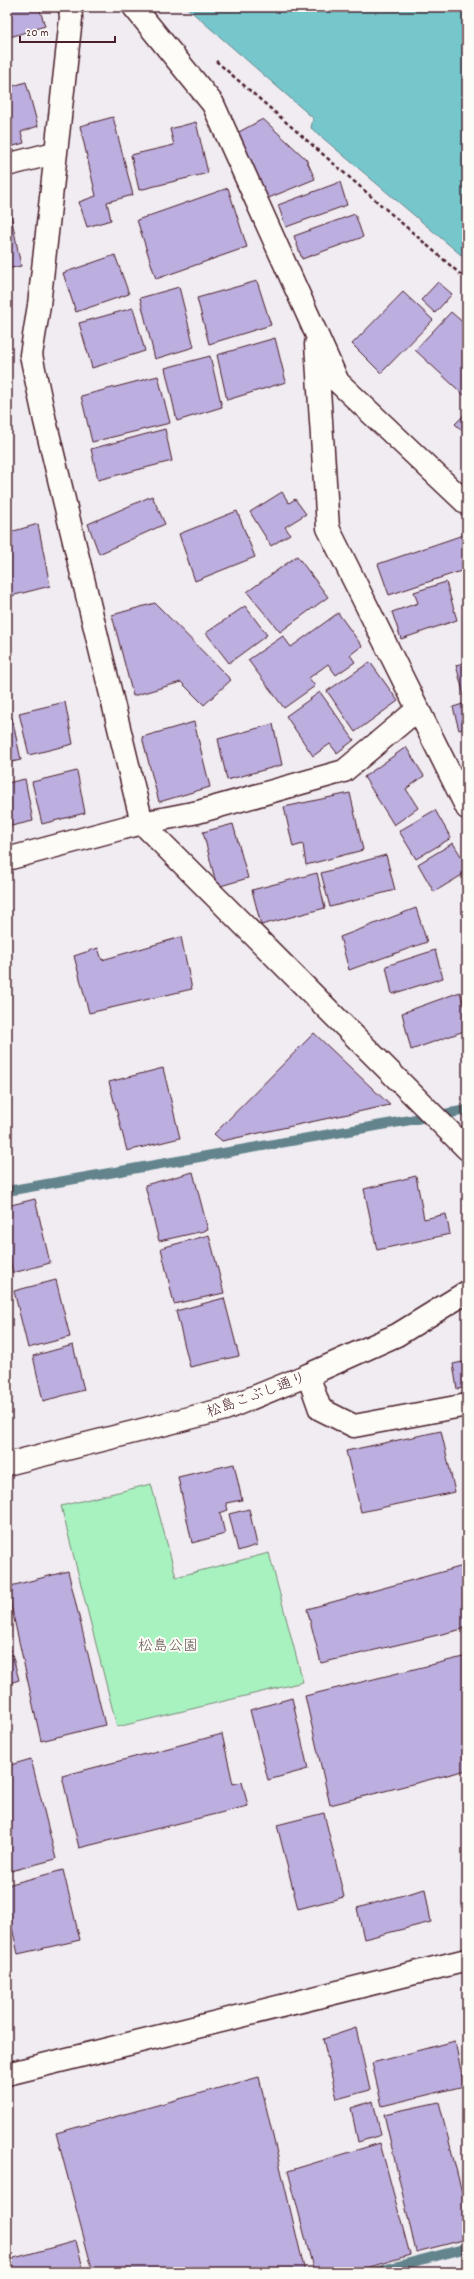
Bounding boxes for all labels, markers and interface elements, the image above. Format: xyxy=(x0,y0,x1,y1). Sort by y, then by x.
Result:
scale bar xyxy=(20,18,115,44)
text: 20 m xyxy=(26,25,49,42)
street label: 松島こぶし通り xyxy=(204,1368,310,1424)
park label: 松島公園 xyxy=(138,1636,198,1658)

